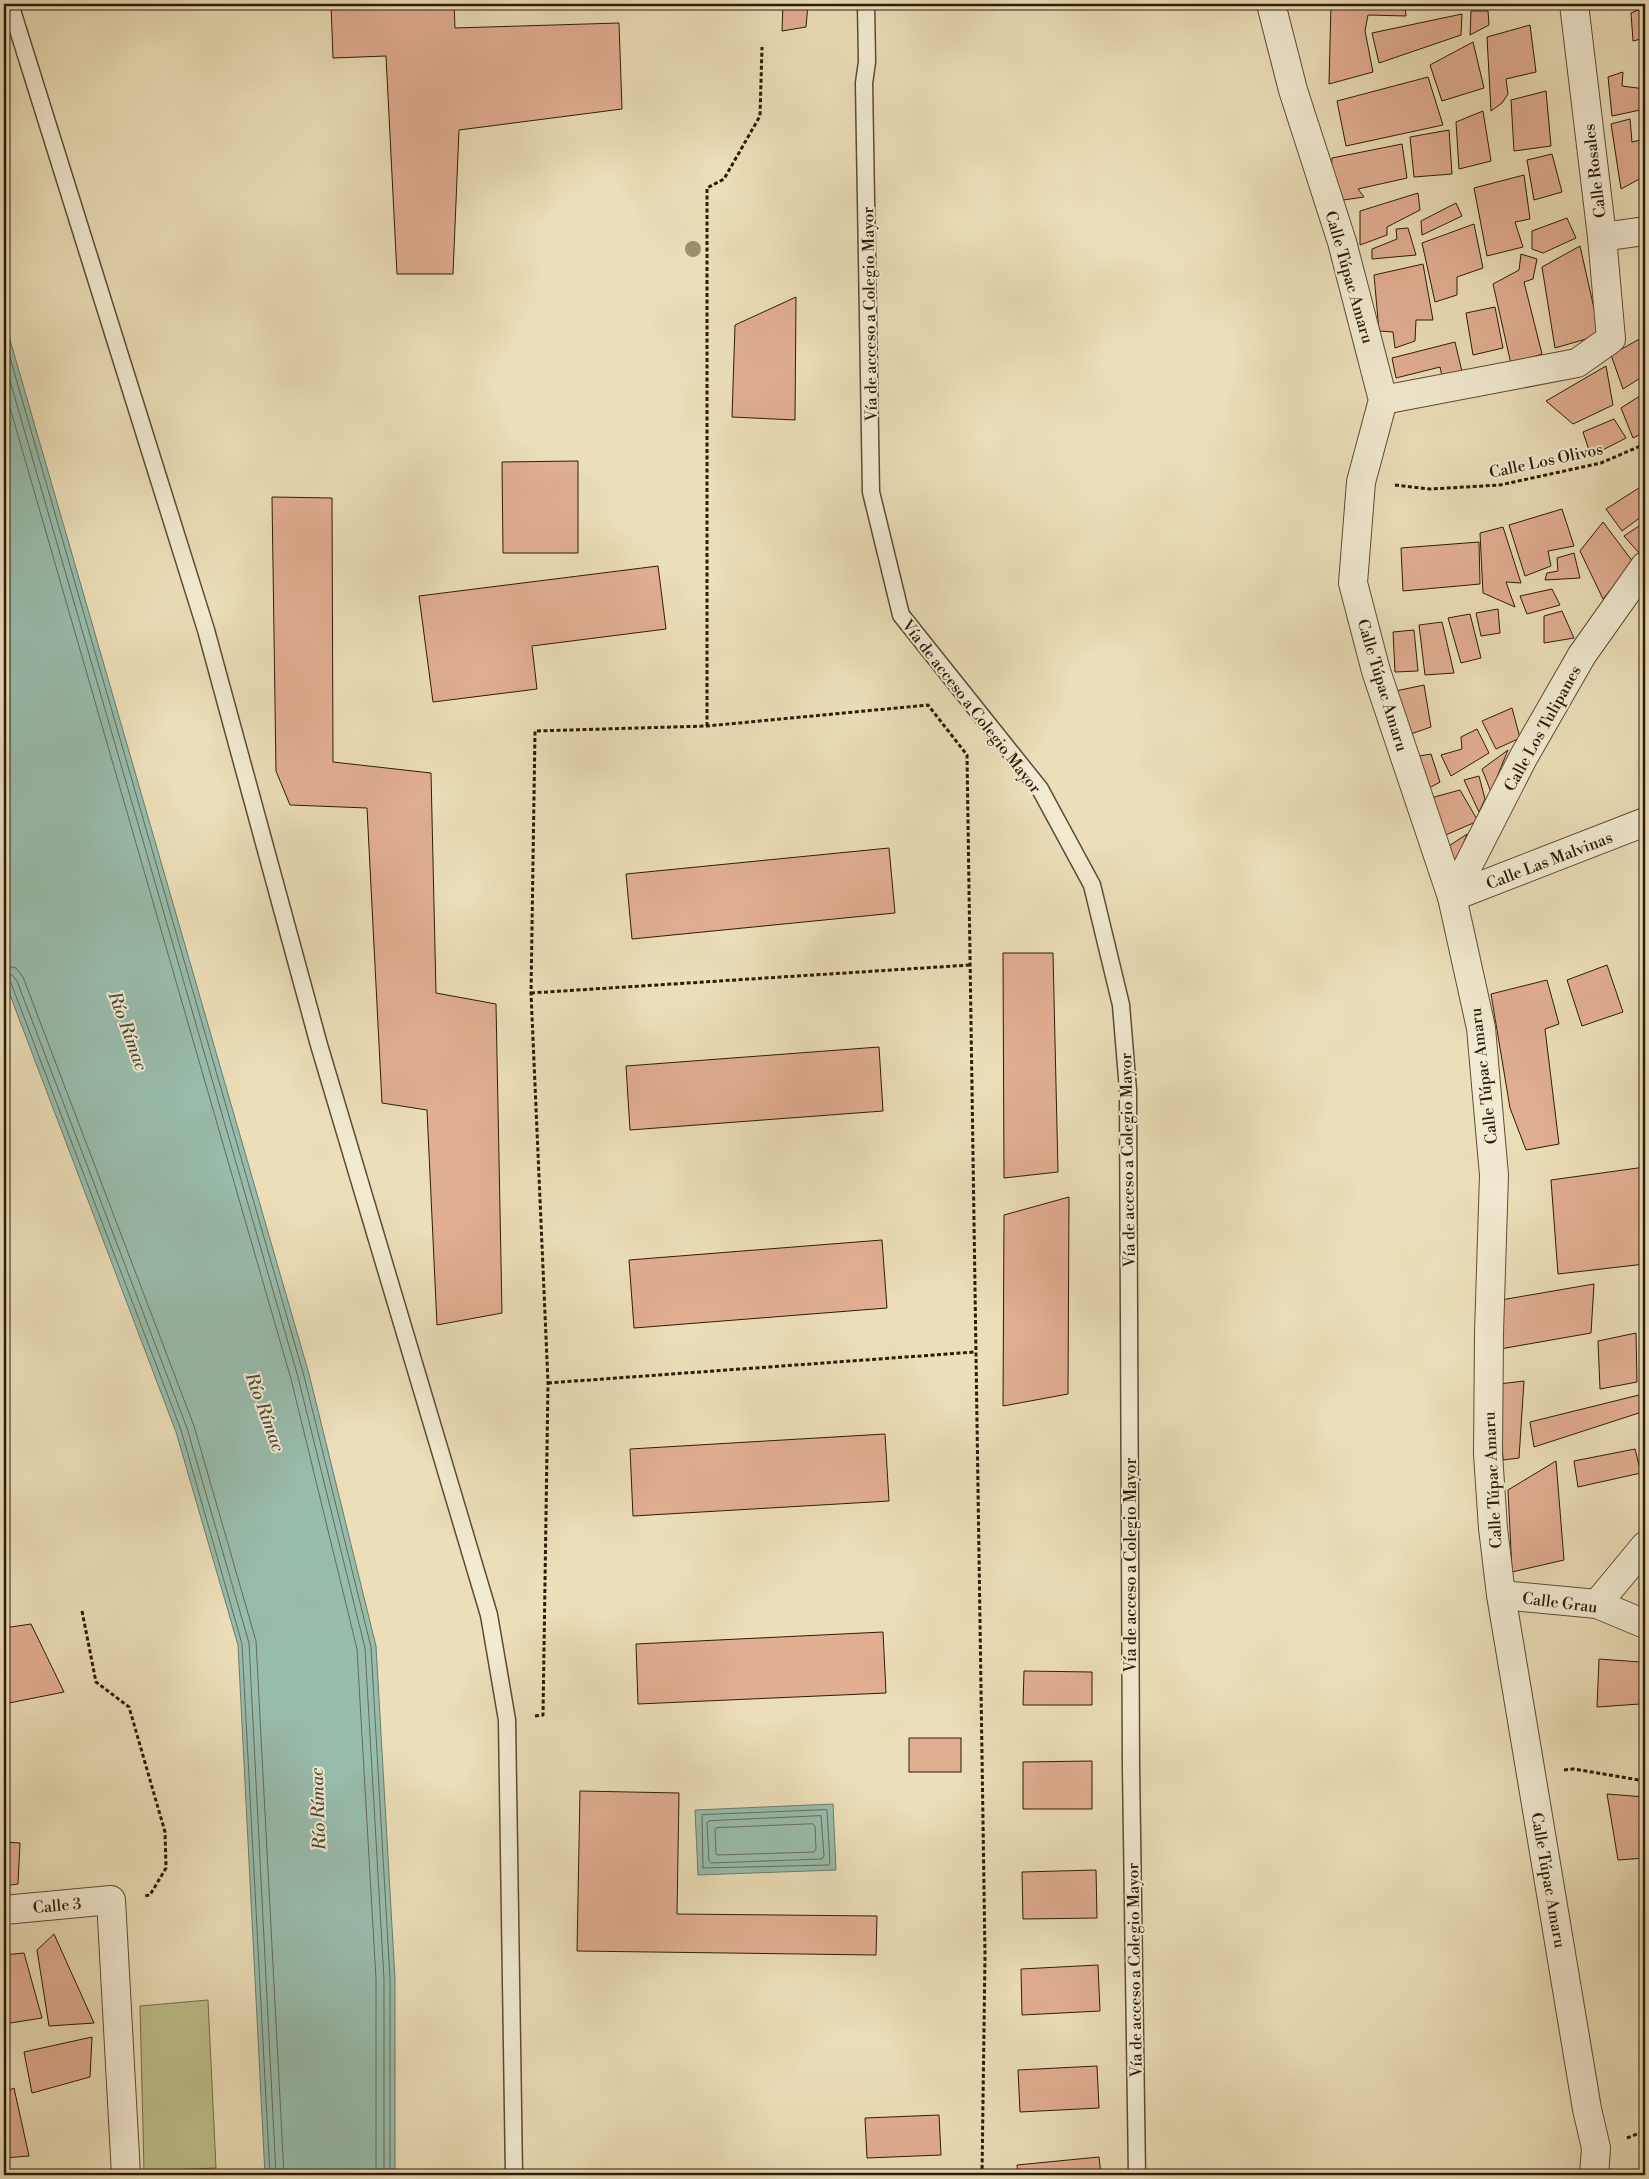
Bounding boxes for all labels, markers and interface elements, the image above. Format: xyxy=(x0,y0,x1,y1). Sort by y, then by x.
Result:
street label: Calle Rosales xyxy=(1579,123,1611,219)
street label: Vía de acceso a Colegio Mayor xyxy=(858,206,882,423)
street label: Calle Túpac Amaru xyxy=(1321,209,1378,346)
street label: Calle Los Olivos xyxy=(1487,439,1605,483)
street label: Vía de acceso a Colegio Mayor xyxy=(897,615,1045,797)
street label: Calle Túpac Amaru xyxy=(1352,617,1412,754)
street label: Calle Los Tulipanes xyxy=(1500,662,1586,795)
street label: Calle Las Malvinas xyxy=(1483,828,1615,894)
water label: Río Rímac xyxy=(102,987,153,1074)
street label: Calle Túpac Amaru xyxy=(1466,1007,1502,1145)
street label: Vía de acceso a Colegio Mayor xyxy=(1116,1052,1140,1269)
water label: Río Rímac xyxy=(239,1368,290,1455)
street label: Calle Túpac Amaru xyxy=(1479,1411,1507,1549)
street label: Vía de acceso a Colegio Mayor xyxy=(1121,1458,1141,1673)
street label: Calle Grau xyxy=(1521,1588,1599,1618)
water label: Río Rímac xyxy=(306,1767,331,1852)
street label: Calle Túpac Amaru xyxy=(1526,1811,1570,1950)
street label: Vía de acceso a Colegio Mayor xyxy=(1123,1862,1147,2079)
street label: Calle 3 xyxy=(32,1894,82,1918)

